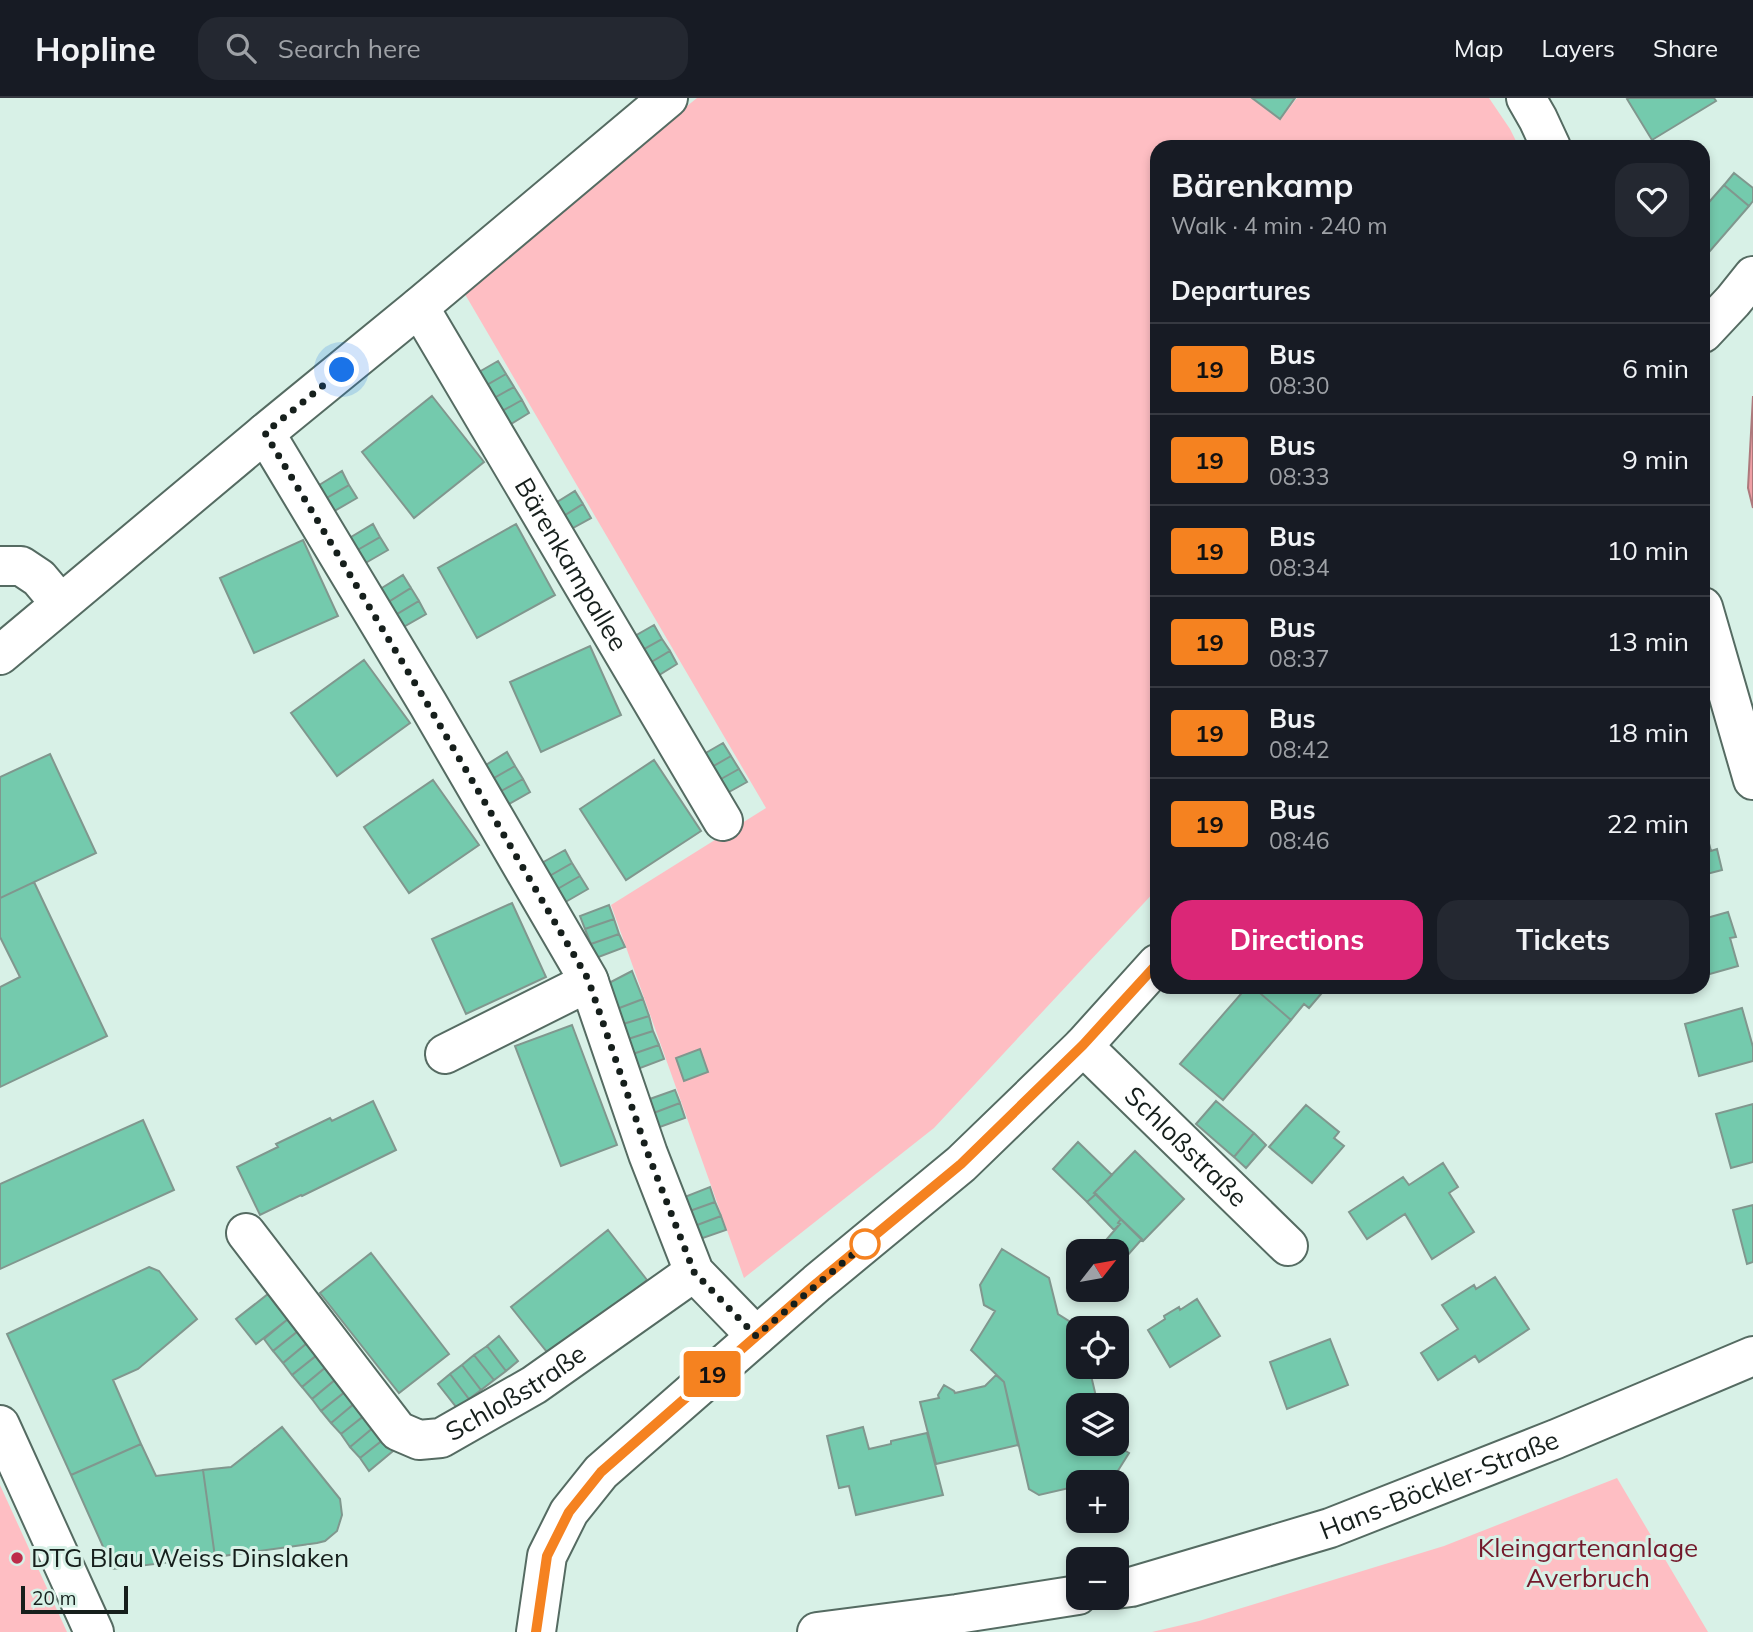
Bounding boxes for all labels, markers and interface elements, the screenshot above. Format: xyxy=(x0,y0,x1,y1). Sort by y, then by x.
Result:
search box xyxy=(198,17,688,80)
text: Hopline xyxy=(35,28,156,69)
icon: search xyxy=(222,29,260,67)
text: Search here xyxy=(278,32,421,65)
text: Map xyxy=(1454,33,1503,63)
text: Layers xyxy=(1541,33,1615,63)
text: Share xyxy=(1653,33,1718,63)
button: heart xyxy=(1615,163,1689,237)
text: Bärenkamp xyxy=(1171,164,1354,205)
text: Walk · 4 min · 240 m xyxy=(1171,211,1388,240)
text: Departures xyxy=(1171,274,1311,307)
text: Bus xyxy=(1269,338,1315,371)
your location xyxy=(324,352,359,387)
text: 6 min xyxy=(1622,352,1689,385)
text: 19 xyxy=(1195,354,1224,384)
text: 08:30 xyxy=(1269,371,1329,400)
text: Bus xyxy=(1269,429,1315,462)
text: 9 min xyxy=(1622,443,1689,476)
text: 19 xyxy=(1195,445,1224,475)
text: 08:33 xyxy=(1269,462,1329,491)
street label: Bärenkampallee xyxy=(508,472,636,657)
text: Bus xyxy=(1269,520,1315,553)
text: 10 min xyxy=(1607,534,1689,567)
text: 19 xyxy=(1195,536,1224,566)
text: 08:34 xyxy=(1269,553,1329,582)
text: Bus xyxy=(1269,611,1315,644)
text: 13 min xyxy=(1607,625,1689,658)
text: 19 xyxy=(1195,627,1224,657)
text: 08:37 xyxy=(1269,644,1329,673)
text: Bus xyxy=(1269,702,1315,735)
text: 18 min xyxy=(1607,716,1689,749)
text: 19 xyxy=(1195,718,1224,748)
text: 08:42 xyxy=(1269,735,1329,764)
text: Bus xyxy=(1269,793,1315,826)
text: 22 min xyxy=(1607,807,1689,840)
text: 19 xyxy=(1195,809,1224,839)
text: 08:46 xyxy=(1269,826,1329,855)
button: Directions xyxy=(1171,900,1423,980)
button: Tickets xyxy=(1437,900,1689,980)
street label: Schloßstraße xyxy=(1118,1079,1255,1214)
unlabelled marker xyxy=(850,1229,880,1259)
north arrow xyxy=(1066,1239,1129,1302)
map controls xyxy=(1066,1239,1129,1610)
button: locate xyxy=(1066,1316,1129,1379)
street label: Schloßstraße xyxy=(439,1337,592,1448)
line badge: 19 xyxy=(680,1351,744,1397)
text: 19 xyxy=(698,1359,726,1389)
button: layers xyxy=(1066,1393,1129,1456)
street label: Hans-Böckler-Straße xyxy=(1315,1423,1563,1546)
button: + xyxy=(1066,1470,1129,1533)
park label: Kleingartenanlage Averbruch xyxy=(1478,1531,1698,1594)
place label: DTG Blau Weiss Dinslaken xyxy=(31,1541,349,1574)
button: − xyxy=(1066,1547,1129,1610)
marker: DTG Blau Weiss Dinslaken xyxy=(9,1550,25,1566)
scale bar xyxy=(21,1583,128,1615)
text: 20 m xyxy=(32,1586,76,1610)

